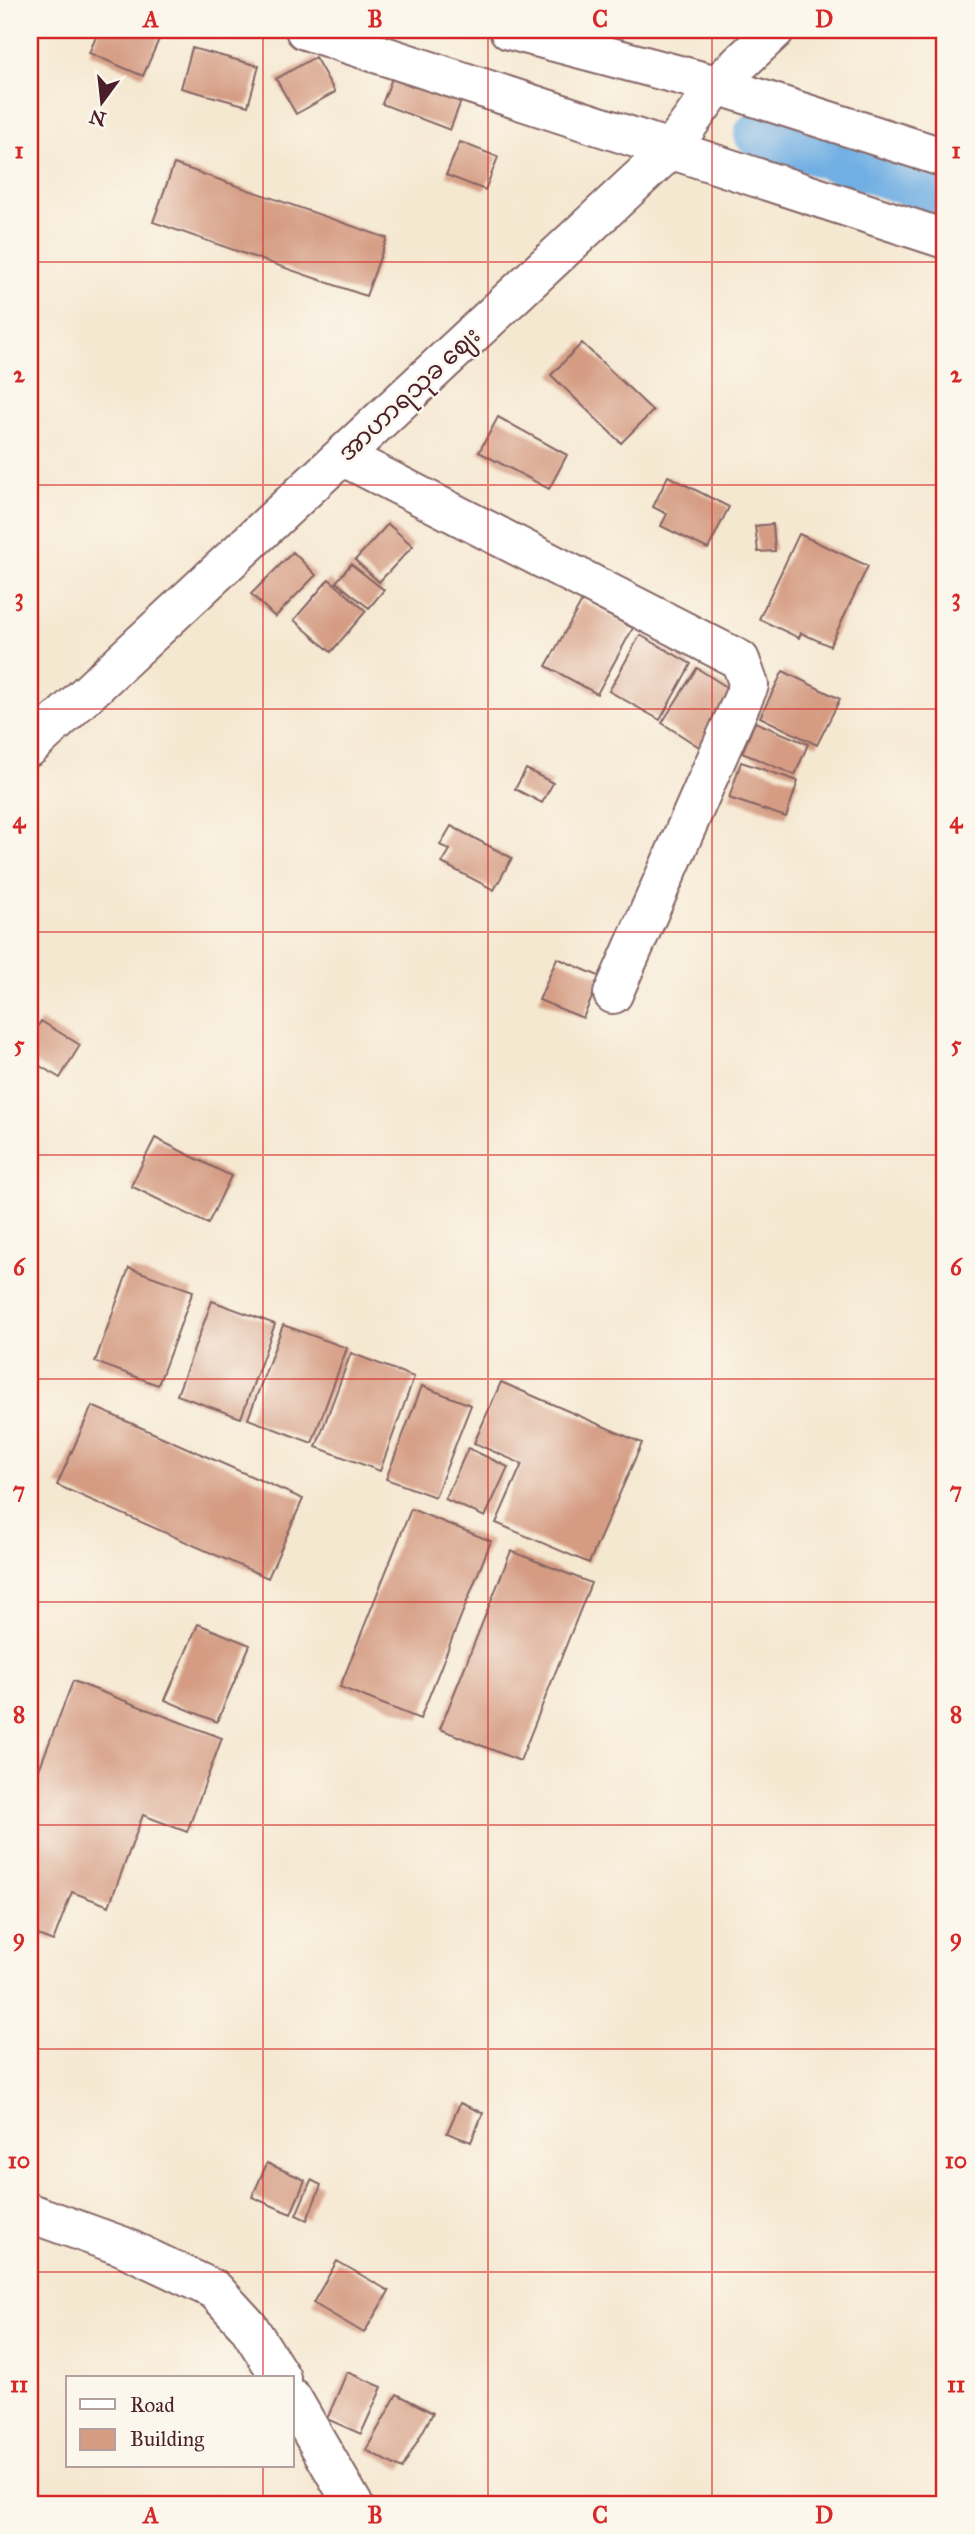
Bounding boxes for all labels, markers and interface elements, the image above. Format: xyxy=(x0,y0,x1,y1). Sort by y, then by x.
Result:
text: A xyxy=(141,5,159,33)
text: B xyxy=(367,5,383,33)
text: C xyxy=(592,5,608,33)
text: D xyxy=(815,5,833,33)
north arrow xyxy=(66,66,136,136)
text: N xyxy=(87,105,108,131)
text: 1 xyxy=(14,136,24,164)
text: 1 xyxy=(951,136,961,164)
street label: အာဟာရသုခ ဈေး xyxy=(332,320,489,470)
text: 2 xyxy=(13,360,25,388)
text: 2 xyxy=(950,360,962,388)
text: 3 xyxy=(14,583,24,612)
text: 3 xyxy=(951,583,961,612)
text: 4 xyxy=(13,806,27,834)
text: 4 xyxy=(950,806,964,834)
text: 5 xyxy=(14,1030,25,1058)
text: 5 xyxy=(951,1030,962,1058)
text: 6 xyxy=(13,1253,26,1281)
text: 6 xyxy=(950,1253,963,1281)
text: 7 xyxy=(13,1476,25,1504)
text: 7 xyxy=(950,1476,962,1504)
text: 8 xyxy=(13,1700,25,1728)
text: 8 xyxy=(950,1700,962,1728)
text: 9 xyxy=(13,1923,25,1952)
text: 9 xyxy=(950,1923,962,1952)
text: 10 xyxy=(8,2146,30,2174)
text: 10 xyxy=(945,2146,967,2174)
text: 11 xyxy=(10,2370,28,2398)
text: 11 xyxy=(947,2370,965,2398)
legend xyxy=(66,2376,294,2468)
text: Road xyxy=(130,2392,175,2418)
text: Building xyxy=(130,2426,204,2452)
text: A xyxy=(141,2501,159,2529)
text: B xyxy=(367,2501,383,2529)
text: C xyxy=(592,2501,608,2529)
text: D xyxy=(815,2501,833,2529)

